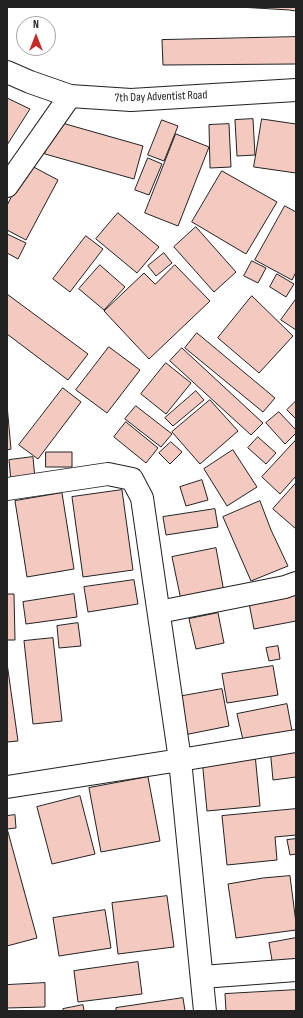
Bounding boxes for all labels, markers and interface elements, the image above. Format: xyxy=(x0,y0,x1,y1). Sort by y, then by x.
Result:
north arrow xyxy=(16,16,56,56)
text: N xyxy=(33,18,39,31)
street label: 7th Day Adventist Road xyxy=(114,88,208,106)

